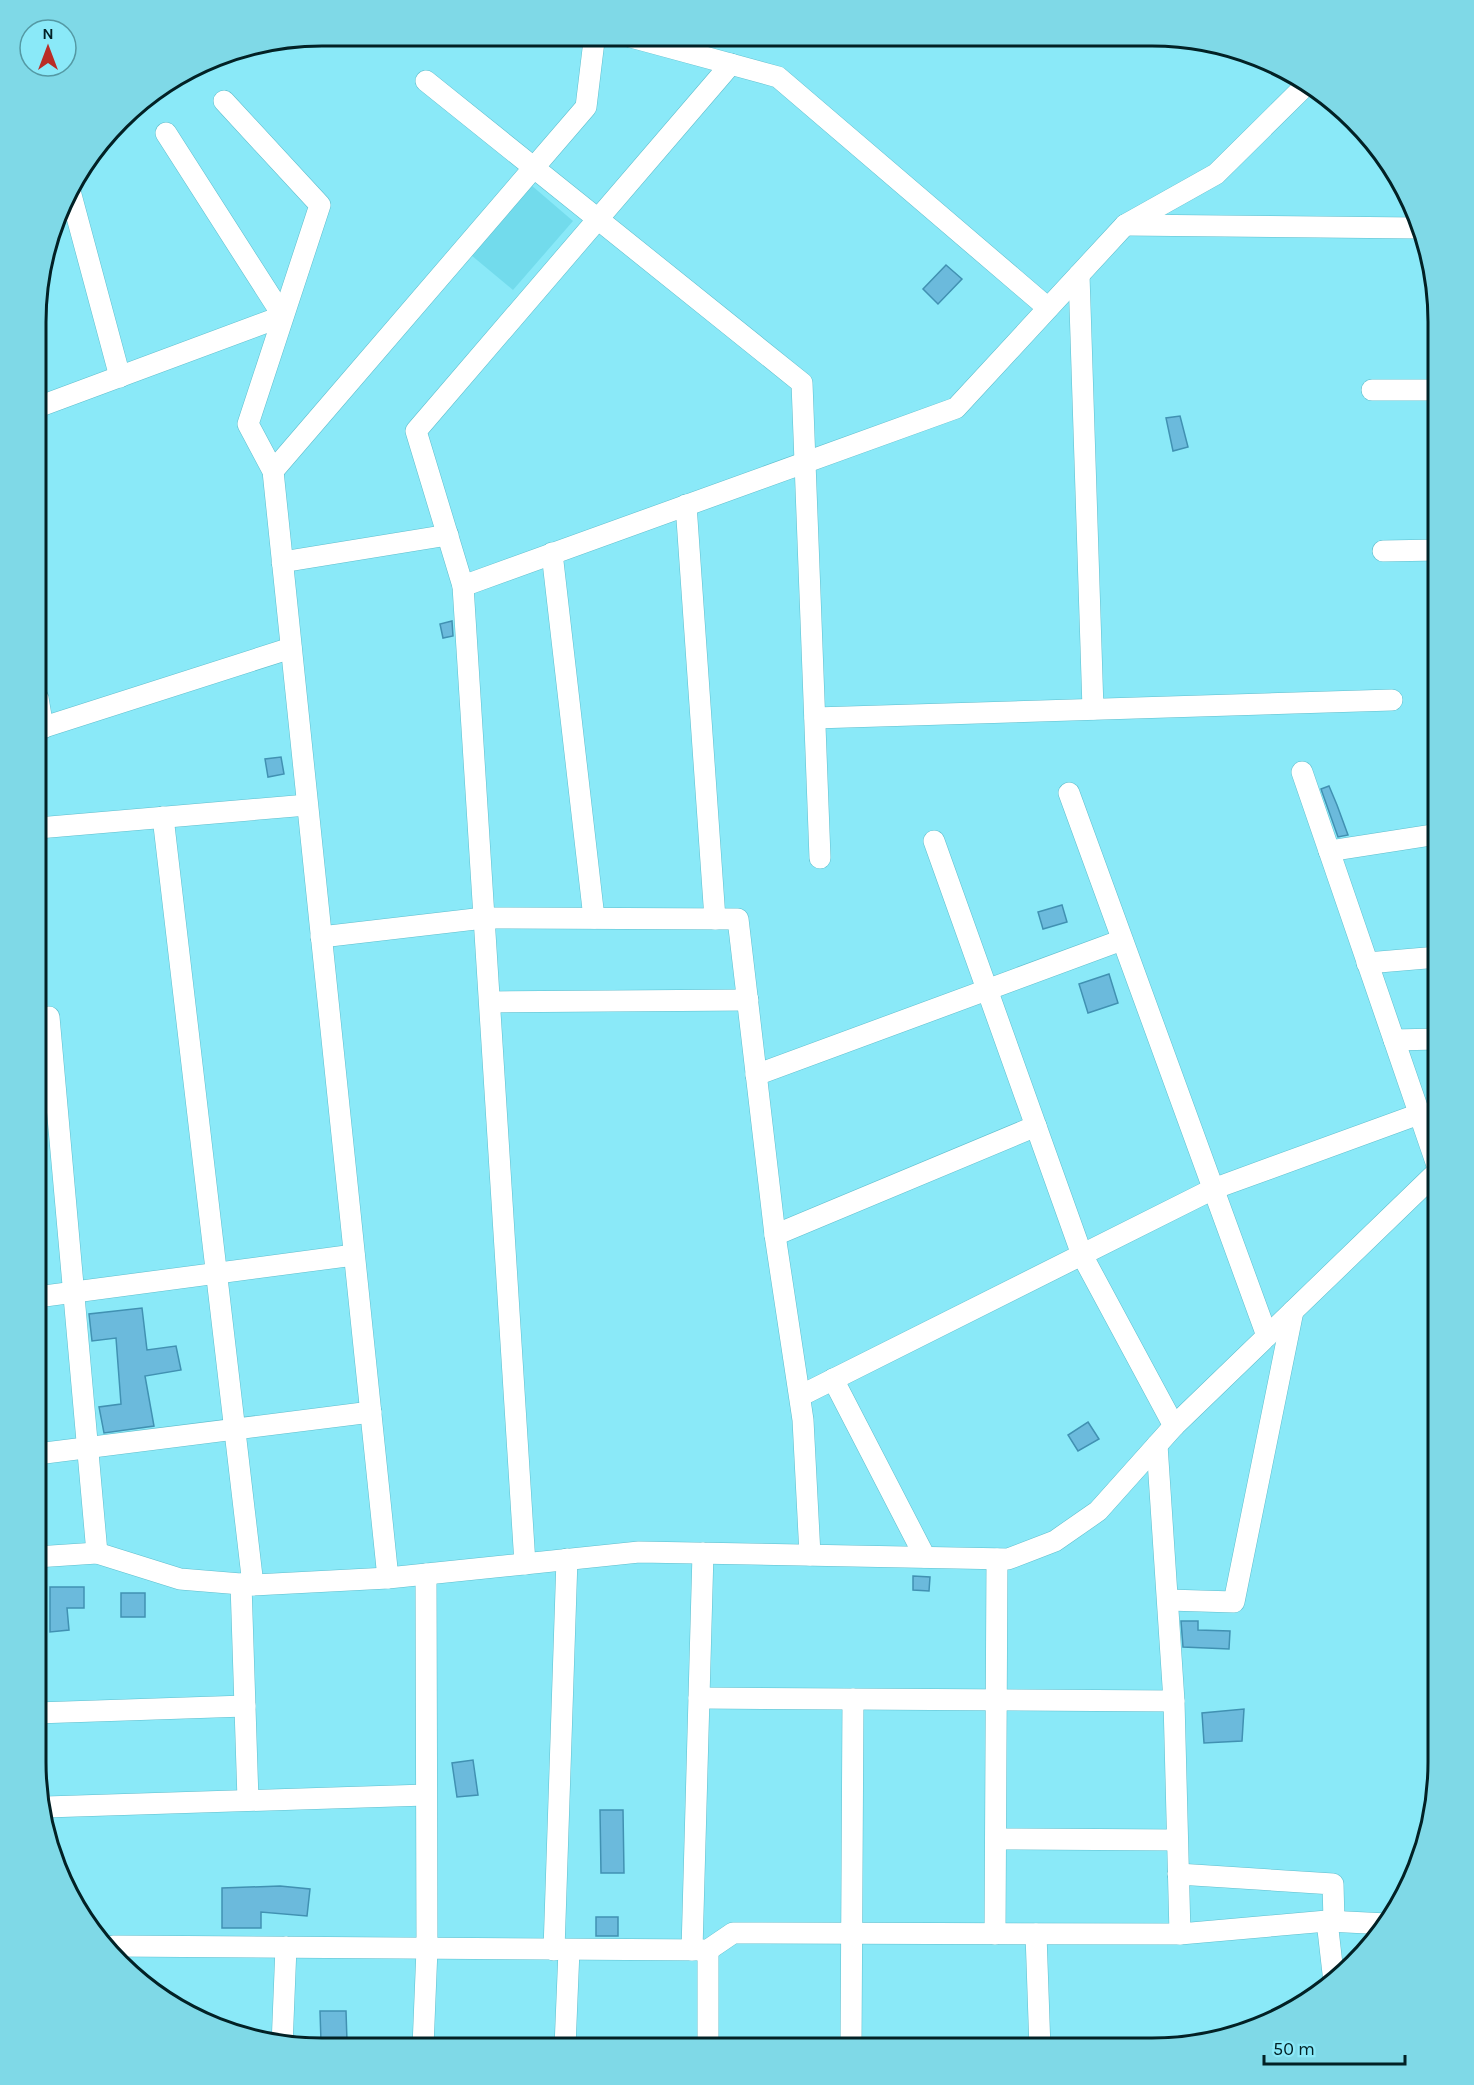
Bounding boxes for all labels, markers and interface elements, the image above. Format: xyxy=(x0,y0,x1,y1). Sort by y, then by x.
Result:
north arrow xyxy=(18,18,78,78)
text: N xyxy=(42,24,54,43)
scale bar xyxy=(1264,2028,1405,2066)
text: 50 m xyxy=(1273,2038,1315,2060)

